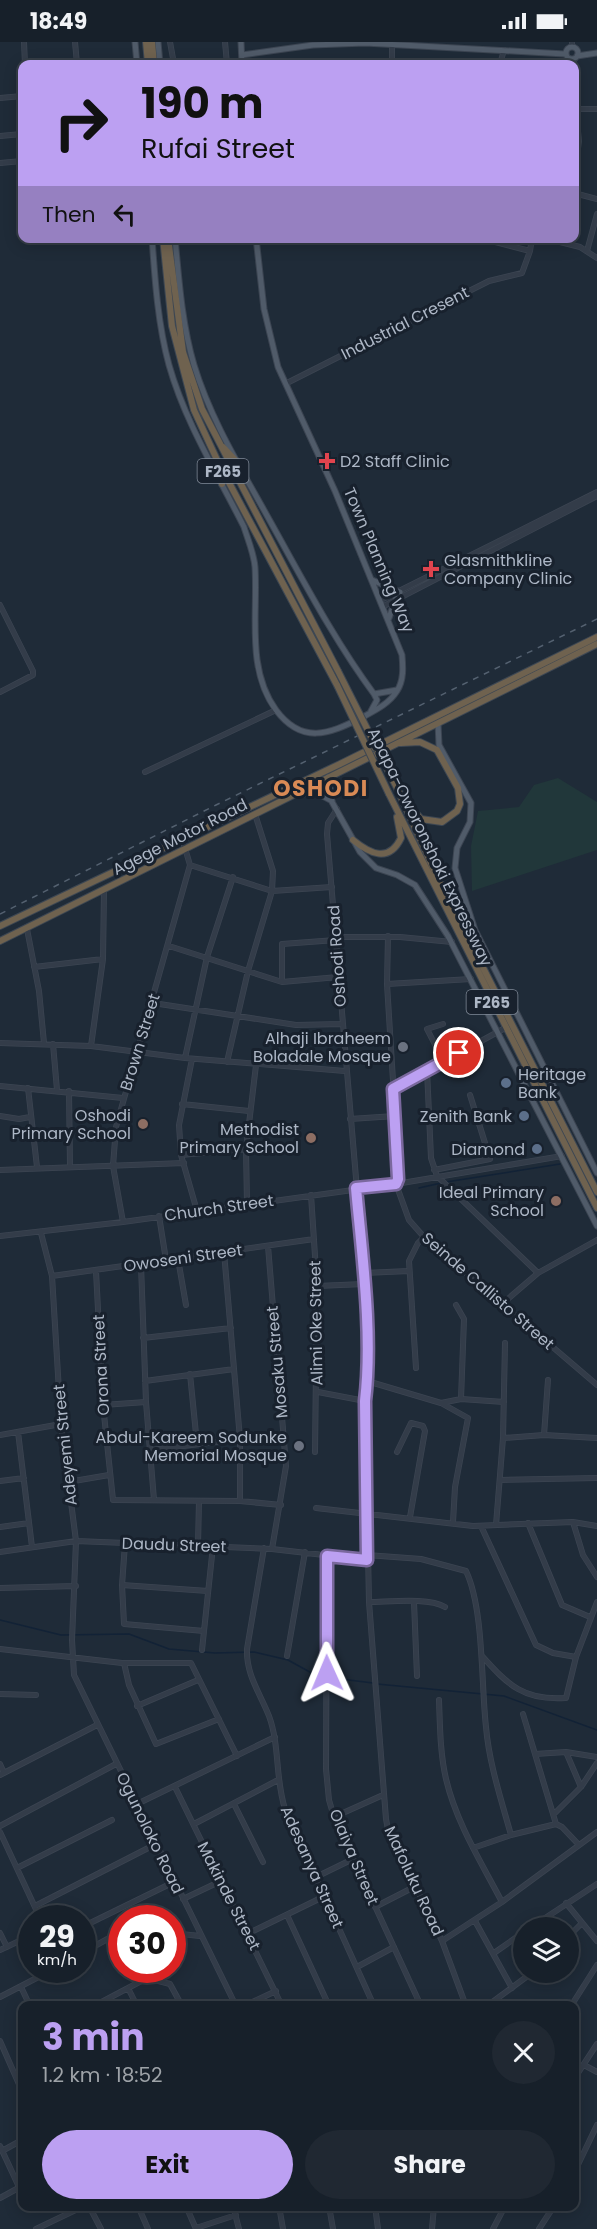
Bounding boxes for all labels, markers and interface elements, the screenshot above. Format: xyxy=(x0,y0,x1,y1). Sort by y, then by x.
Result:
text: 18:49 xyxy=(30,6,87,37)
text: 190 m xyxy=(141,74,263,133)
icon: right xyxy=(42,84,120,162)
text: Rufai Street xyxy=(141,130,295,167)
icon: left xyxy=(108,198,141,231)
text: Then xyxy=(42,199,96,230)
street label: Industrial Cresent xyxy=(337,281,473,365)
place label: D2 Staff Clinic xyxy=(340,450,450,473)
marker: D2 Staff Clinic xyxy=(318,452,336,470)
road number: F265 xyxy=(198,459,248,483)
street label: Town Planning Way xyxy=(338,484,420,636)
place label: Glasmithkline Company Clinic xyxy=(444,549,573,590)
marker: Glasmithkline Company Clinic xyxy=(422,560,440,578)
street label: Apapa-Oworonshoki Expressway xyxy=(362,724,498,970)
district label: OSHODI xyxy=(273,773,369,804)
street label: Agege Motor Road xyxy=(109,793,251,881)
street label: Oshodi Road xyxy=(322,904,352,1008)
street label: Brown Street xyxy=(114,990,166,1093)
road number: F265 xyxy=(466,990,518,1014)
place label: Alhaji Ibraheem Boladale Mosque xyxy=(253,1027,391,1068)
pin xyxy=(433,1027,484,1078)
icon: arrive xyxy=(442,1036,475,1069)
marker: Alhaji Ibraheem Boladale Mosque xyxy=(396,1040,410,1054)
place label: Heritage Bank xyxy=(518,1063,586,1104)
marker: Heritage Bank xyxy=(499,1076,513,1090)
place label: Oshodi Primary School xyxy=(12,1104,131,1145)
place label: Zenith Bank xyxy=(420,1105,513,1128)
marker: Zenith Bank xyxy=(517,1109,531,1123)
marker: Oshodi Primary School xyxy=(136,1117,150,1131)
place label: Methodist Primary School xyxy=(180,1118,299,1159)
marker: Methodist Primary School xyxy=(304,1131,318,1145)
place label: Diamond xyxy=(451,1138,525,1161)
marker: Diamond xyxy=(530,1142,544,1156)
place label: Ideal Primary School xyxy=(439,1181,544,1222)
street label: Church Street xyxy=(163,1189,275,1227)
marker: Ideal Primary School xyxy=(549,1194,563,1208)
street label: Seinde Callisto Street xyxy=(417,1227,559,1355)
street label: Owoseni Street xyxy=(122,1238,244,1278)
street label: Alimi Oke Street xyxy=(303,1260,329,1386)
street label: Mosaku Street xyxy=(261,1305,293,1419)
street label: Orona Street xyxy=(87,1314,115,1416)
street label: Adeyemi Street xyxy=(47,1383,83,1507)
place label: Abdul-Kareem Sodunke Memorial Mosque xyxy=(96,1426,287,1467)
marker: Abdul-Kareem Sodunke Memorial Mosque xyxy=(292,1439,306,1453)
street label: Daudu Street xyxy=(121,1532,227,1558)
position arrow xyxy=(295,1641,359,1705)
street label: Ogunoloko Road xyxy=(111,1768,189,1898)
street label: Adesanya Street xyxy=(275,1802,349,1932)
street label: Olaiya Street xyxy=(323,1805,385,1909)
street label: Mafoluku Road xyxy=(379,1822,449,1940)
street label: Makinde Street xyxy=(192,1838,266,1954)
speed limit sign: 30 xyxy=(108,1905,186,1983)
text: 29 xyxy=(39,1915,75,1958)
map controls xyxy=(513,1917,579,1983)
button: layers xyxy=(513,1917,579,1983)
text: km/h xyxy=(37,1949,77,1970)
text: 3 min xyxy=(42,2012,144,2063)
button: close xyxy=(492,2021,555,2084)
text: 1.2 km · 18:52 xyxy=(42,2061,163,2089)
button: Exit xyxy=(42,2130,293,2199)
button: Share xyxy=(305,2130,555,2199)

